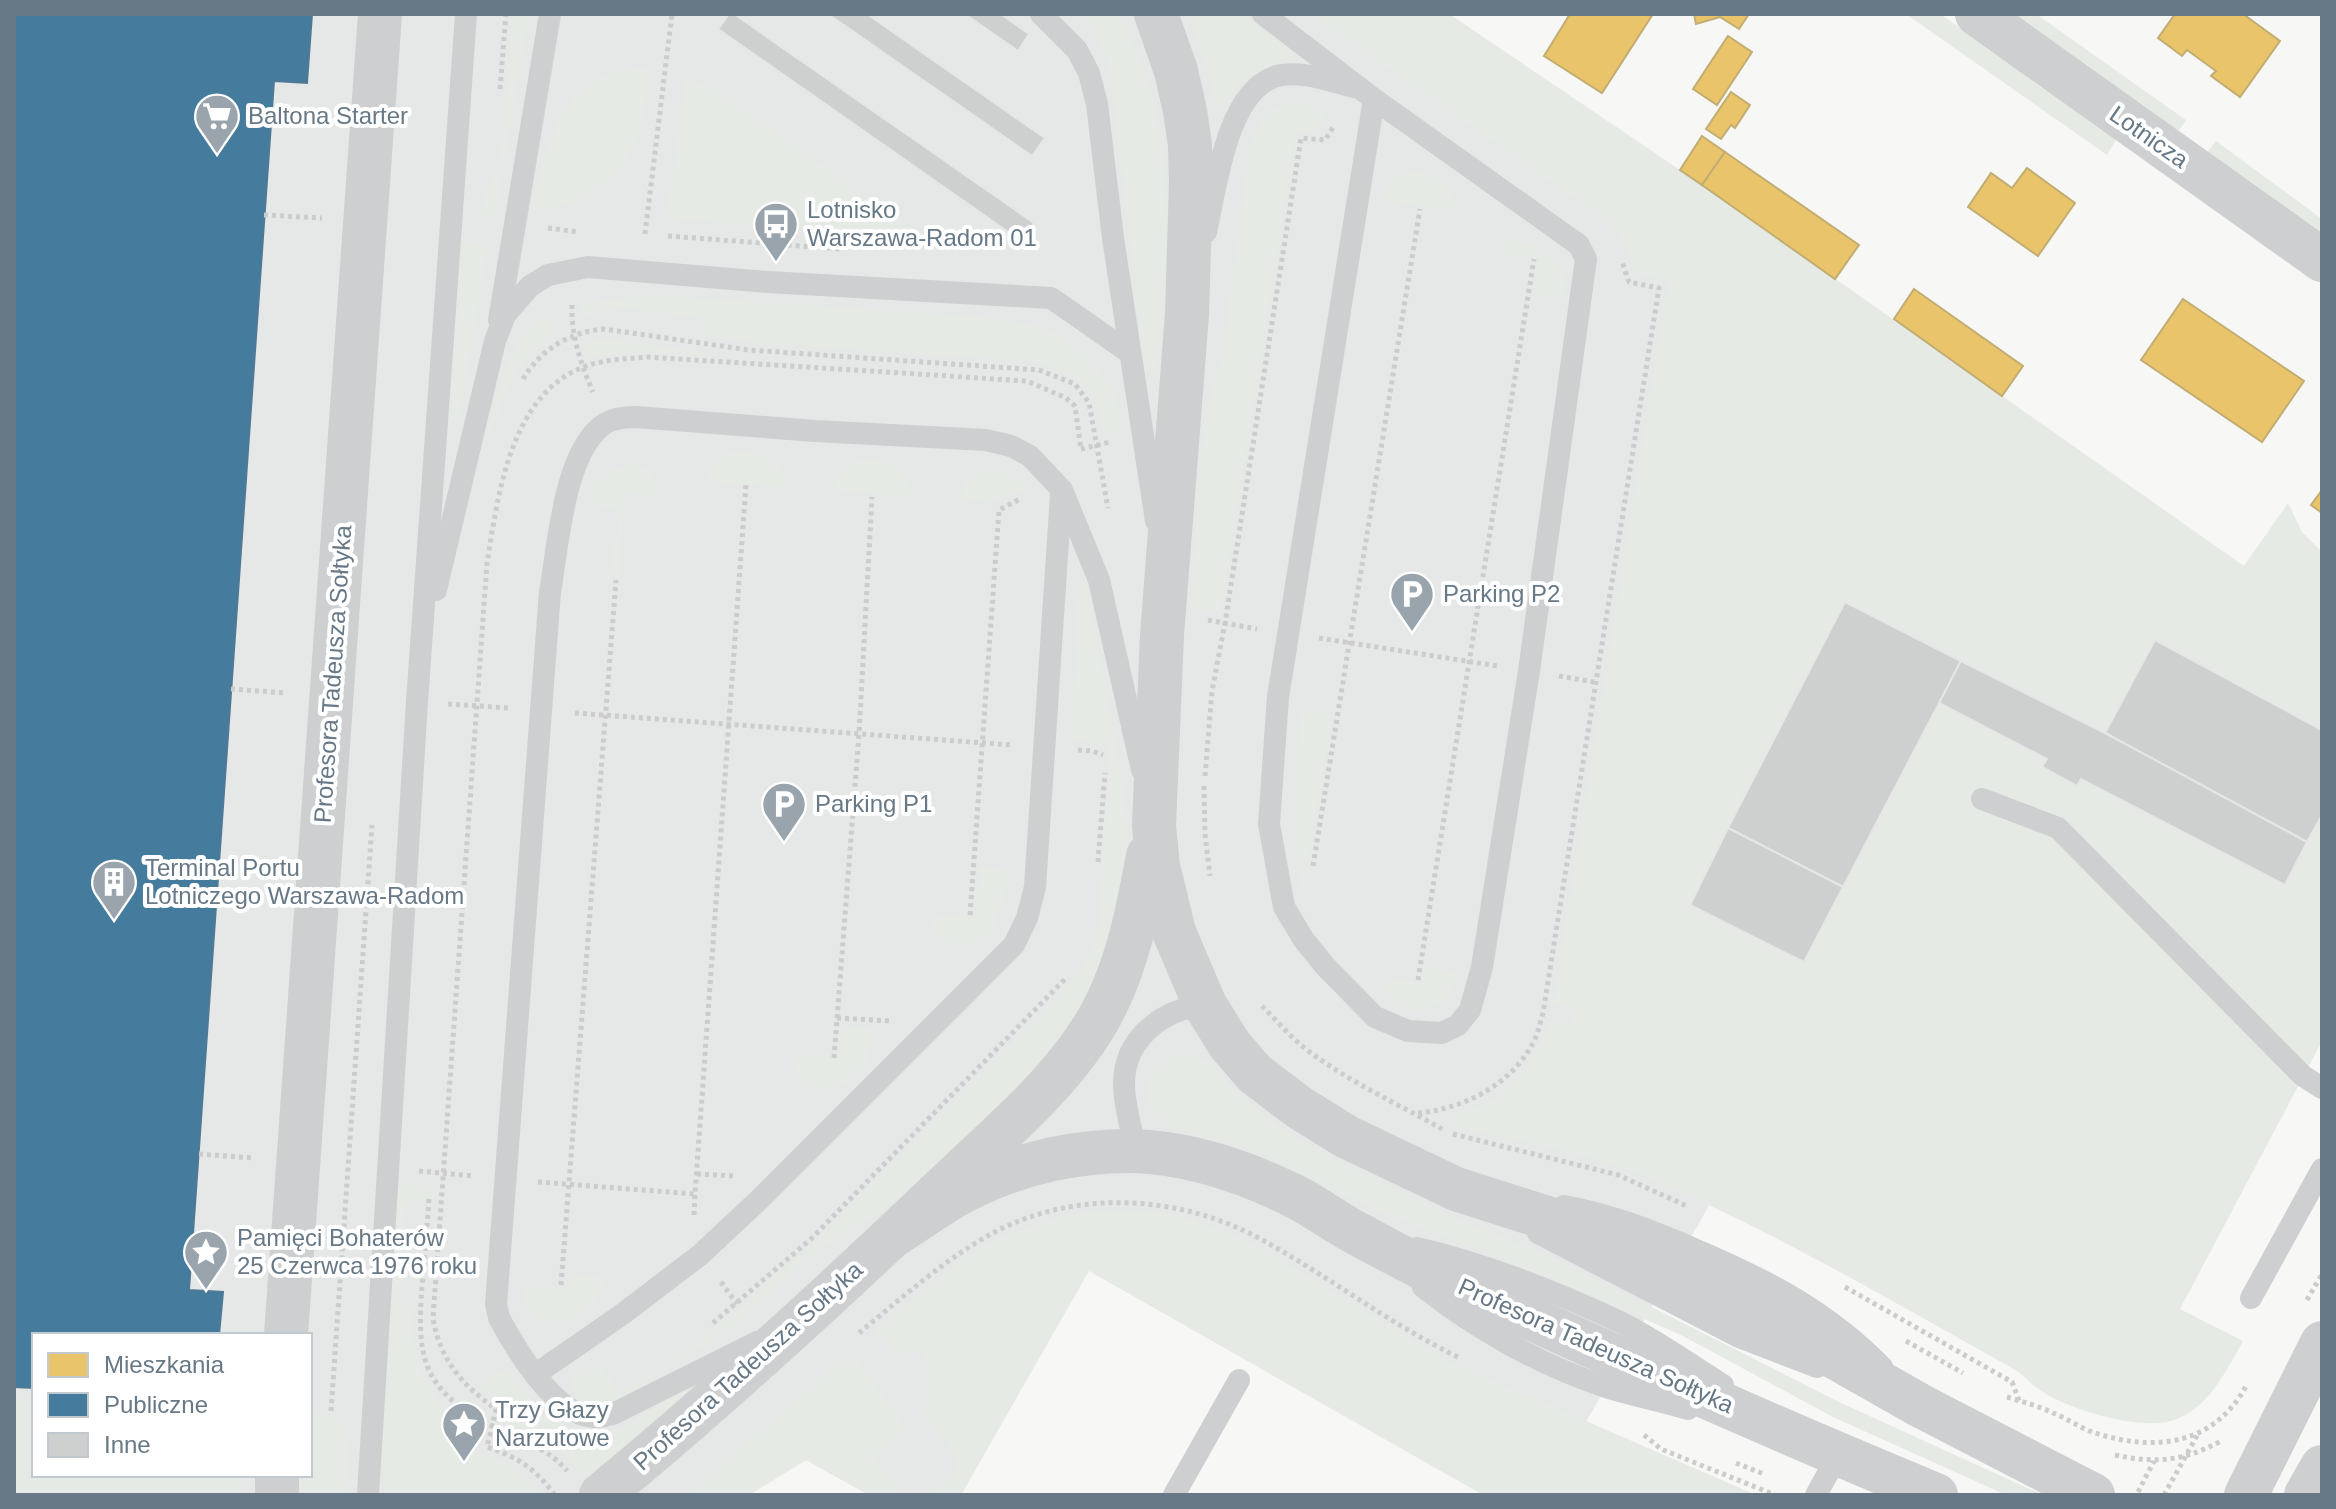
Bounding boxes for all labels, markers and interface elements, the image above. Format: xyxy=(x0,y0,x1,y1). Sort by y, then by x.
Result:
supermarket icon: Baltona Starter xyxy=(193,92,241,155)
street label: Lotnicza xyxy=(2105,100,2194,174)
place label: Baltona Starter xyxy=(248,102,408,129)
place label: Lotnisko Warszawa-Radom 01 xyxy=(807,196,1037,251)
bus stop icon: Lotnisko Warszawa-Radom 01 xyxy=(752,200,800,263)
street label: Profesora Tadeusza Sołtyka xyxy=(309,524,356,824)
parking icon: Parking P2 xyxy=(1388,570,1436,633)
place label: Parking P2 xyxy=(1443,580,1560,607)
parking icon: Parking P1 xyxy=(760,780,808,843)
place label: Parking P1 xyxy=(815,790,932,817)
place label: Terminal Portu Lotniczego Warszawa-Radom xyxy=(145,854,464,909)
building icon: Terminal Portu Lotniczego Warszawa-Radom xyxy=(90,858,138,921)
place label: Pamięci Bohaterów 25 Czerwca 1976 roku xyxy=(237,1224,477,1279)
place icon: Pamięci Bohaterów 25 Czerwca 1976 roku xyxy=(182,1228,230,1291)
street label: Profesora Tadeusza Sołtyka xyxy=(628,1255,868,1475)
street label: Profesora Tadeusza Sołtyka xyxy=(1454,1273,1739,1419)
legend xyxy=(32,1333,312,1477)
text: Mieszkania xyxy=(104,1351,225,1378)
text: Publiczne xyxy=(104,1391,208,1418)
place label: Trzy Głazy Narzutowe xyxy=(495,1396,610,1451)
place icon: Trzy Głazy Narzutowe xyxy=(440,1400,488,1463)
text: Inne xyxy=(104,1431,151,1458)

